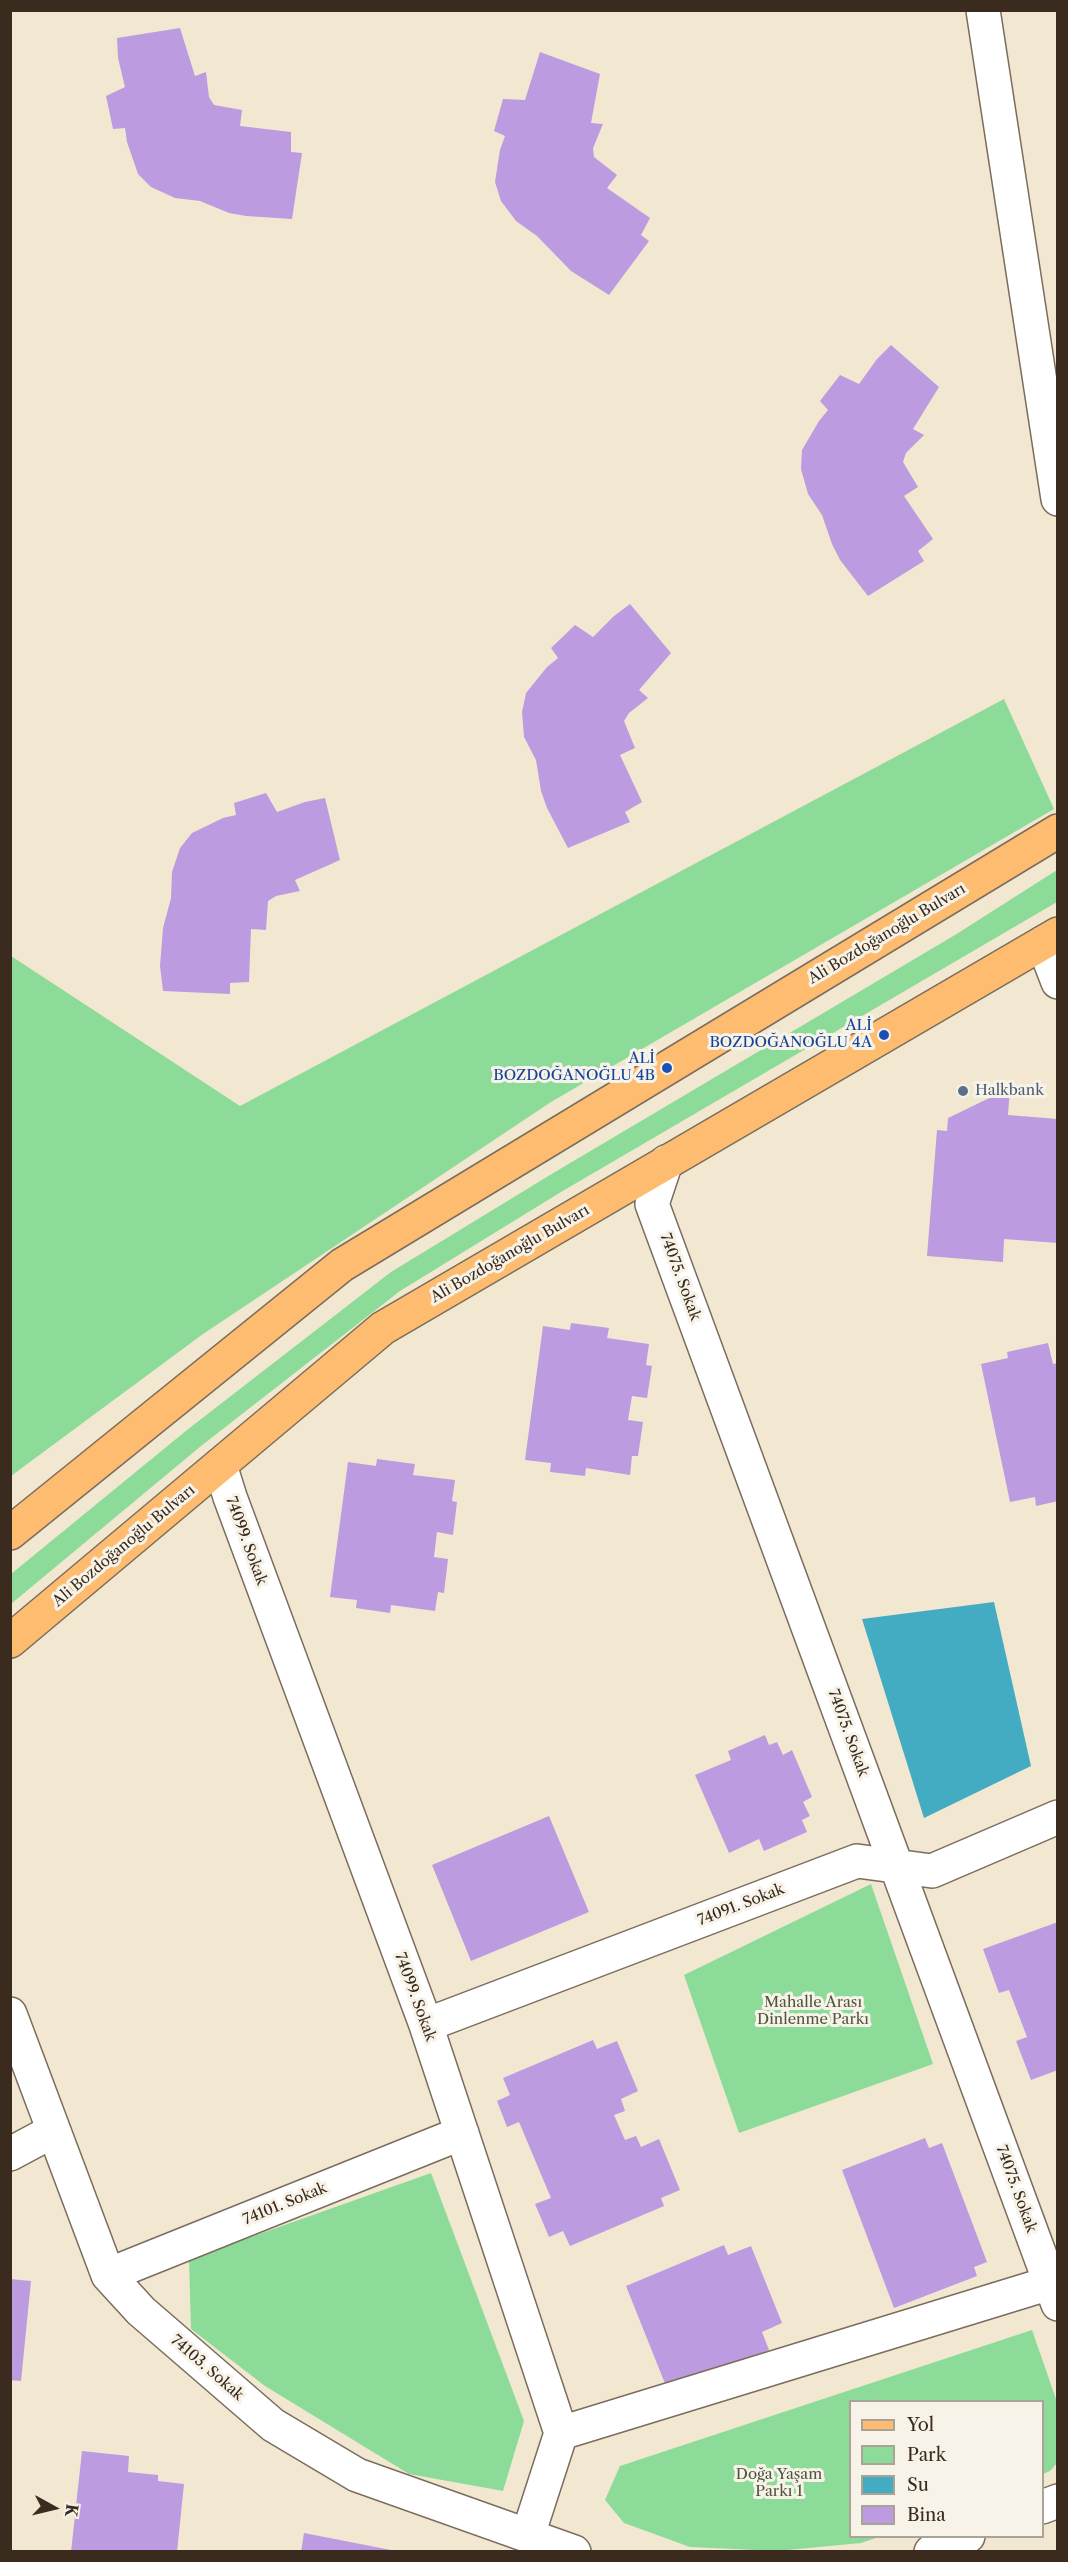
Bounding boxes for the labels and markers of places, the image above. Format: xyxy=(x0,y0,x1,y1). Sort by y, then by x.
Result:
place label: ALİ BOZDOĞANOĞLU 4A xyxy=(709,1017,872,1052)
marker: ALİ BOZDOĞANOĞLU 4A xyxy=(877,1028,891,1042)
place label: ALİ BOZDOĞANOĞLU 4B xyxy=(493,1050,655,1085)
marker: ALİ BOZDOĞANOĞLU 4B xyxy=(660,1061,674,1075)
place label: Halkbank xyxy=(975,1082,1044,1100)
marker: Halkbank xyxy=(956,1084,970,1098)

